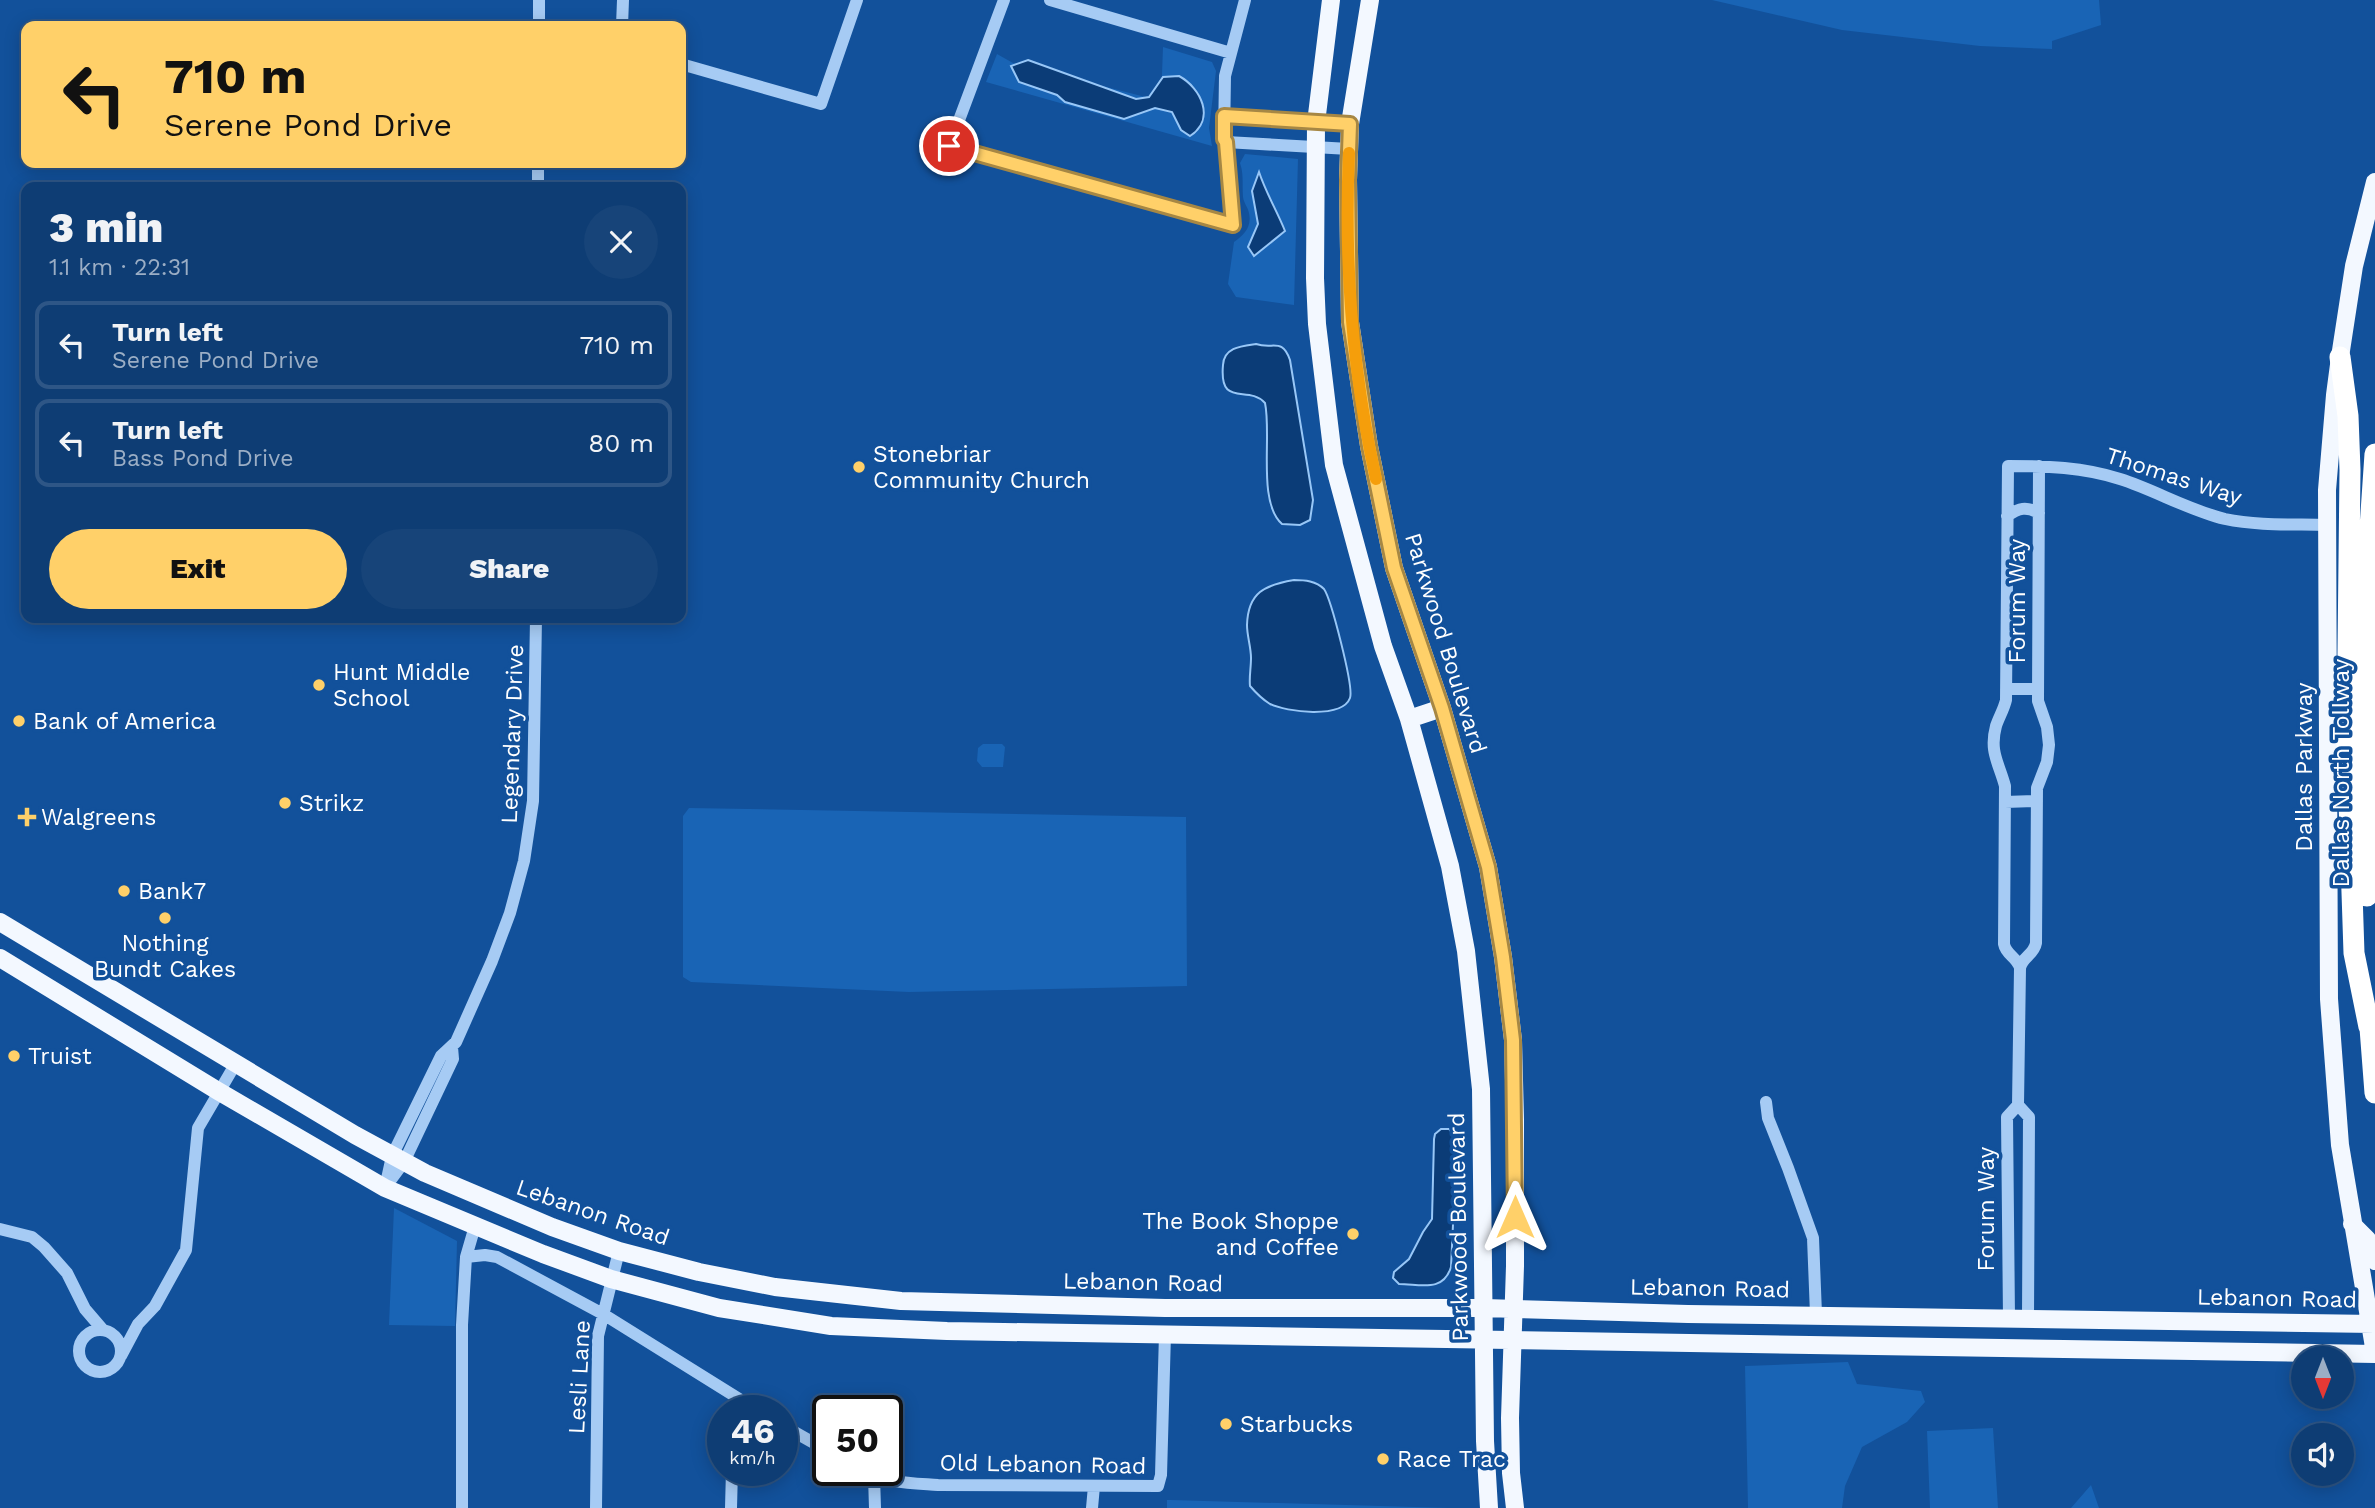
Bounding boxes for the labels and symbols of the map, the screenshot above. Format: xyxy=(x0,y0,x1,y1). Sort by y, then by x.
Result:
pin xyxy=(919,116,979,176)
place label: Stonebriar Community Church xyxy=(873,441,1090,494)
street label: Thomas Way xyxy=(2103,442,2245,511)
marker: Stonebriar Community Church xyxy=(851,459,867,475)
street label: Parkwood Boulevard xyxy=(1399,530,1492,757)
street label: Forum Way xyxy=(2004,538,2031,663)
street label: Legendary Drive xyxy=(496,644,529,824)
street label: Dallas North Tollway xyxy=(2328,658,2355,888)
place label: Hunt Middle School xyxy=(333,659,470,712)
marker: Hunt Middle School xyxy=(311,677,327,693)
street label: Dallas Parkway xyxy=(2291,682,2318,852)
place label: Bank of America xyxy=(33,708,216,735)
marker: Bank of America xyxy=(11,713,27,729)
place label: Strikz xyxy=(299,790,364,817)
marker: Strikz xyxy=(277,795,293,811)
place label: Walgreens xyxy=(41,804,156,831)
marker: Walgreens xyxy=(19,809,35,825)
place label: Bank7 xyxy=(138,878,206,905)
marker: Bank7 xyxy=(116,883,132,899)
marker: Nothing Bundt Cakes xyxy=(157,910,173,926)
place label: Nothing Bundt Cakes xyxy=(94,930,236,983)
place label: Truist xyxy=(28,1043,92,1070)
marker: Truist xyxy=(6,1048,22,1064)
street label: Parkwood Boulevard xyxy=(1443,1112,1474,1342)
street label: Forum Way xyxy=(1973,1146,2000,1271)
street label: Lebanon Road xyxy=(513,1174,673,1251)
position arrow xyxy=(1478,1180,1552,1254)
place label: The Book Shoppe and Coffee xyxy=(1142,1208,1339,1261)
marker: The Book Shoppe and Coffee xyxy=(1345,1226,1361,1242)
street label: Lebanon Road xyxy=(1063,1268,1223,1297)
street label: Lebanon Road xyxy=(1630,1274,1790,1303)
street label: Lebanon Road xyxy=(2197,1284,2357,1313)
street label: Lesli Lane xyxy=(563,1319,596,1435)
north arrow xyxy=(2291,1346,2354,1409)
speed limit sign: 50 xyxy=(812,1395,903,1486)
place label: Starbucks xyxy=(1240,1411,1353,1438)
marker: Starbucks xyxy=(1218,1416,1234,1432)
place label: Race Trac xyxy=(1397,1446,1506,1473)
street label: Old Lebanon Road xyxy=(939,1449,1147,1480)
marker: Race Trac xyxy=(1375,1451,1391,1467)

